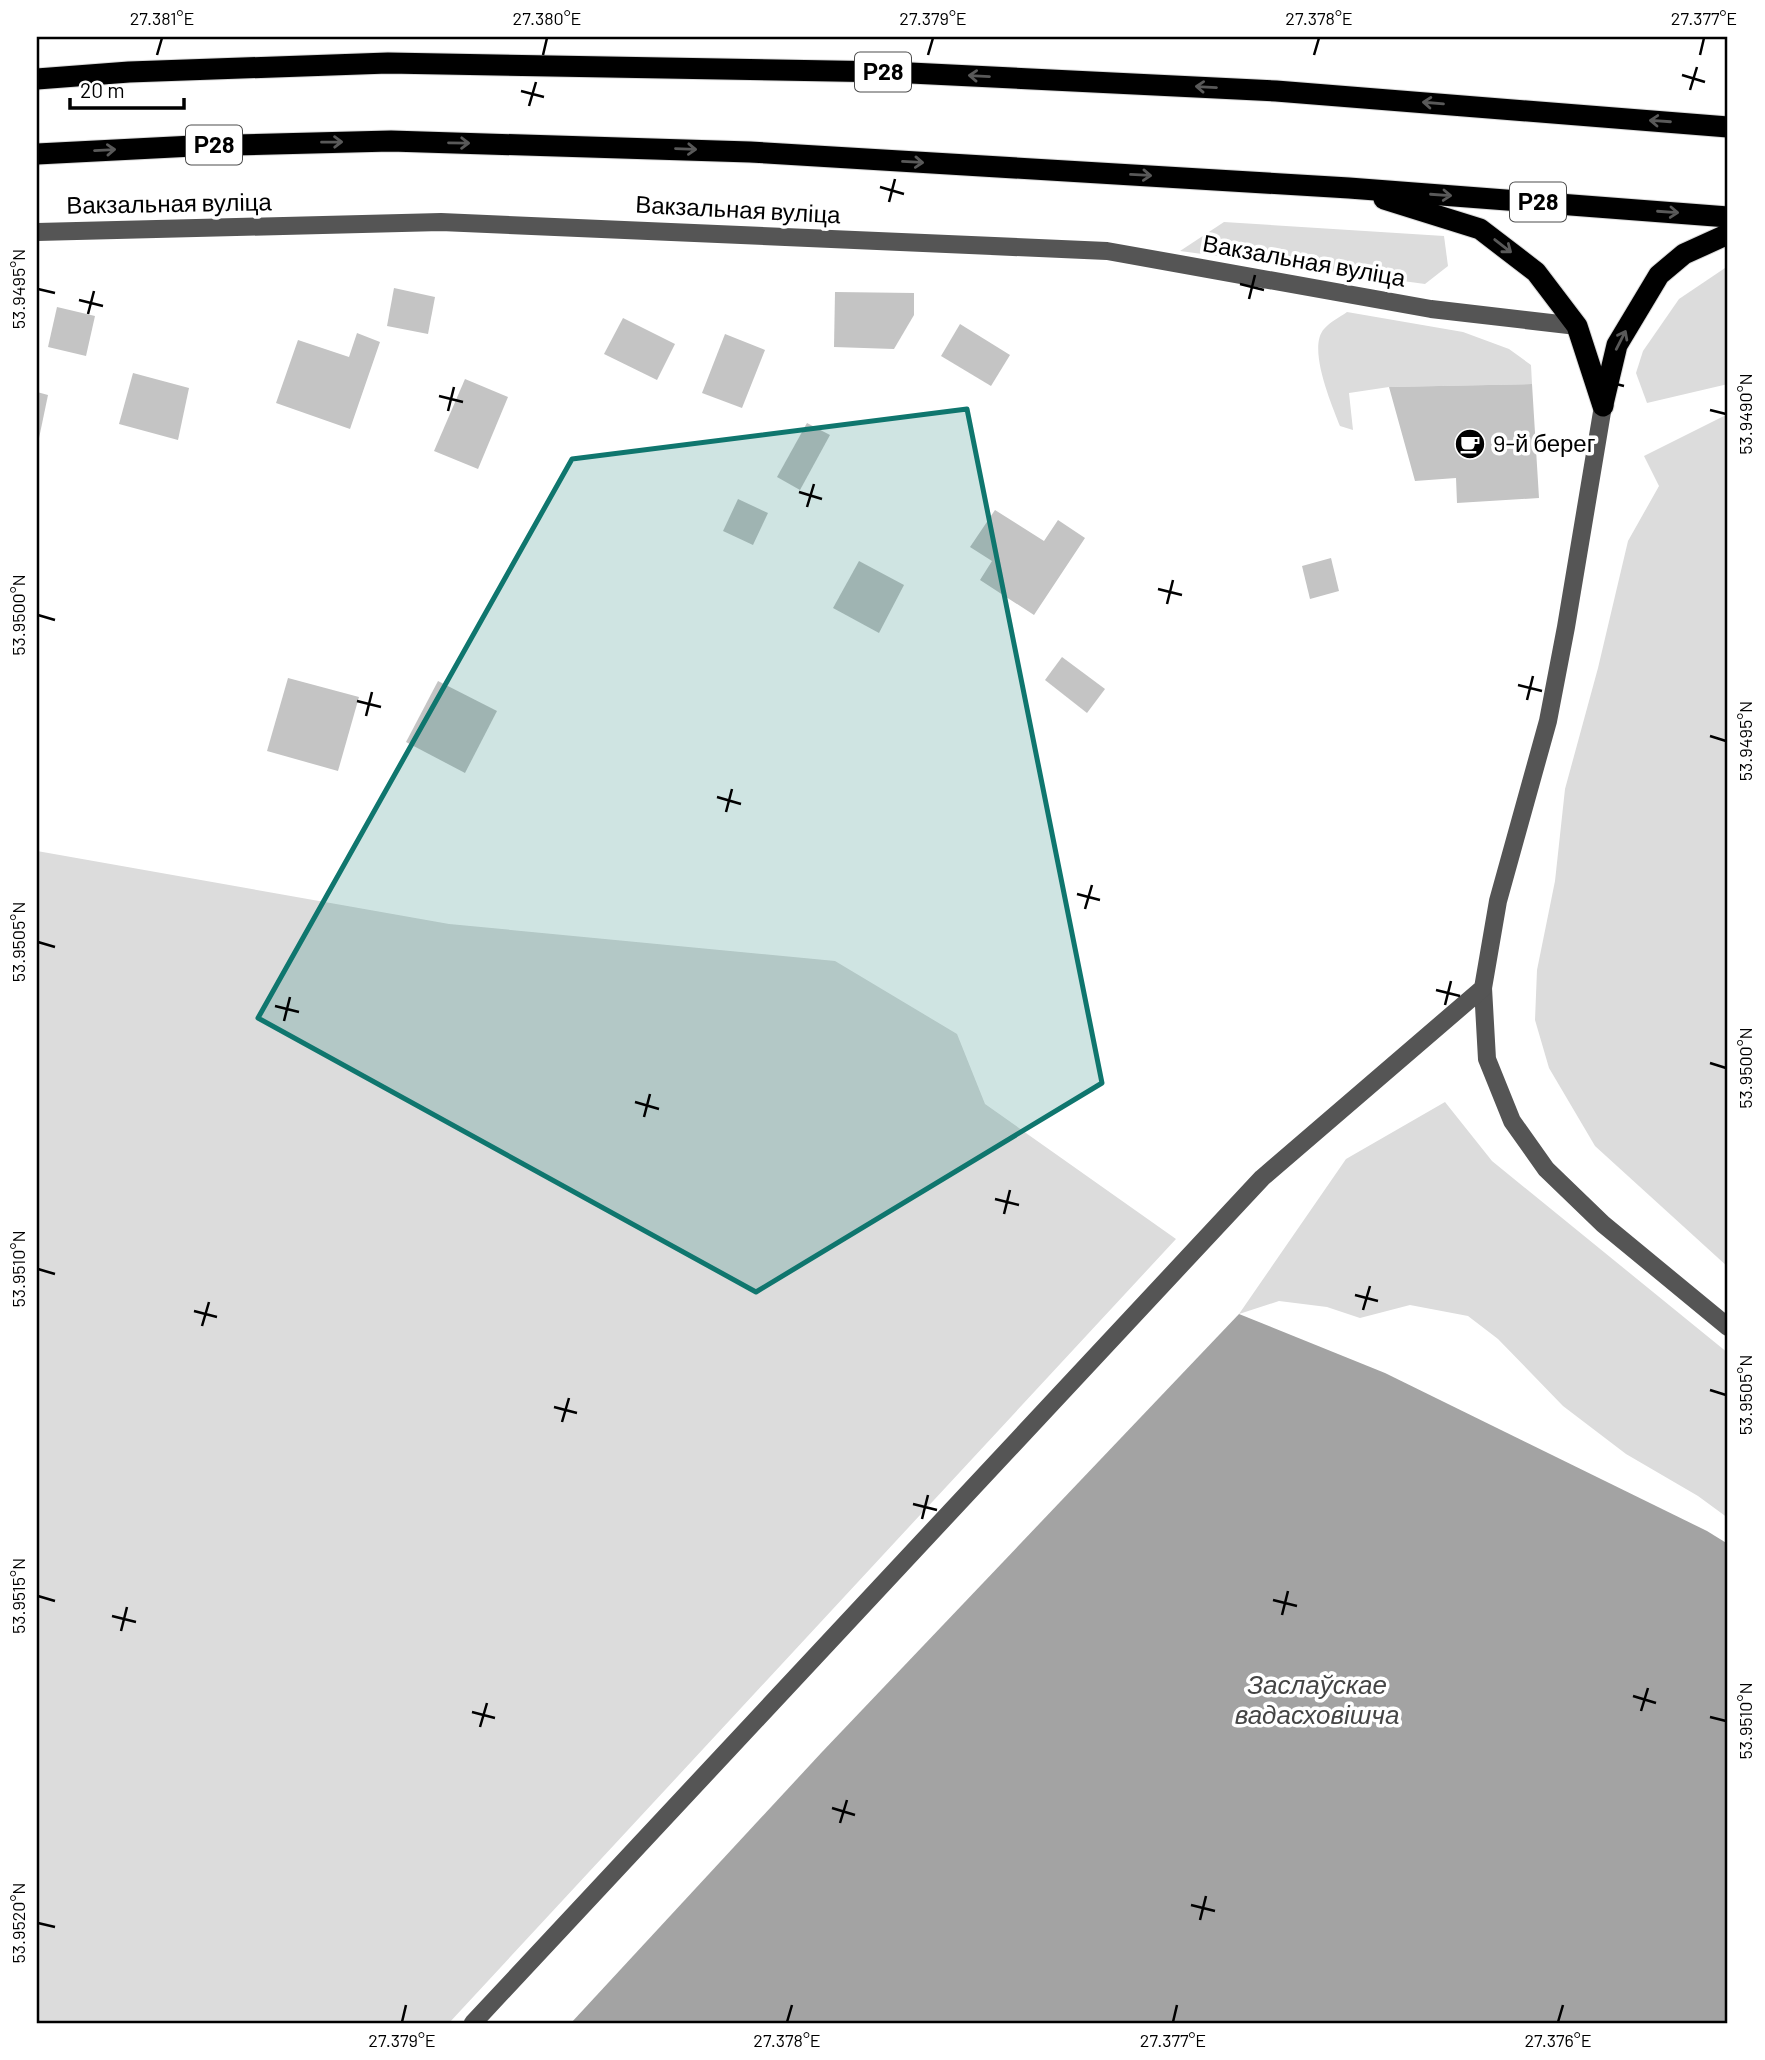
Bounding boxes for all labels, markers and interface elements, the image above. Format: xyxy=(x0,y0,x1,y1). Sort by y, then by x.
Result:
text: 27.381°E xyxy=(130,7,194,29)
text: 27.380°E xyxy=(513,7,581,29)
text: 27.379°E xyxy=(899,7,967,29)
text: 27.378°E xyxy=(1285,7,1353,29)
text: 27.377°E xyxy=(1671,7,1737,29)
road number: Р28 xyxy=(855,53,911,92)
scale bar xyxy=(70,66,184,110)
one-way arrow xyxy=(968,70,991,83)
text: 20 m xyxy=(80,77,125,102)
one-way arrow xyxy=(1195,81,1218,94)
one-way arrow xyxy=(1423,96,1445,109)
one-way arrow xyxy=(1649,115,1672,128)
road number: Р28 xyxy=(186,126,242,164)
one-way arrow xyxy=(321,136,344,149)
one-way arrow xyxy=(447,136,470,149)
one-way arrow xyxy=(675,143,698,156)
one-way arrow xyxy=(93,144,116,157)
one-way arrow xyxy=(902,155,925,168)
one-way arrow xyxy=(1129,169,1152,182)
road number: Р28 xyxy=(1510,182,1566,222)
street label: Вакзальная вуліца xyxy=(66,186,273,219)
street label: Вакзальная вуліца xyxy=(635,189,842,228)
one-way arrow xyxy=(1429,189,1452,202)
one-way arrow xyxy=(1656,206,1679,219)
street label: Вакзальная вуліца xyxy=(1201,227,1409,292)
one-way arrow xyxy=(1493,239,1511,254)
text: 53.9495°N xyxy=(7,249,29,329)
one-way arrow xyxy=(1614,330,1628,351)
text: 53.9490°N xyxy=(1734,373,1756,455)
cafe icon: 9-й берег xyxy=(1453,427,1487,461)
place label: 9-й берег xyxy=(1493,428,1596,457)
text: 53.9500°N xyxy=(7,574,29,656)
text: 53.9495°N xyxy=(1734,701,1756,781)
text: 53.9505°N xyxy=(7,902,29,982)
text: 53.9500°N xyxy=(1734,1027,1756,1109)
text: 53.9510°N xyxy=(7,1230,29,1308)
text: 53.9505°N xyxy=(1734,1355,1756,1435)
text: 53.9515°N xyxy=(7,1558,29,1634)
water label: Заслаўскае вадасховішча xyxy=(1235,1668,1399,1729)
text: 53.9510°N xyxy=(1734,1682,1756,1760)
text: 53.9520°N xyxy=(7,1883,29,1964)
text: 27.379°E xyxy=(368,2029,436,2051)
text: 27.378°E xyxy=(753,2029,821,2051)
text: 27.377°E xyxy=(1140,2029,1206,2051)
text: 27.376°E xyxy=(1524,2029,1592,2051)

